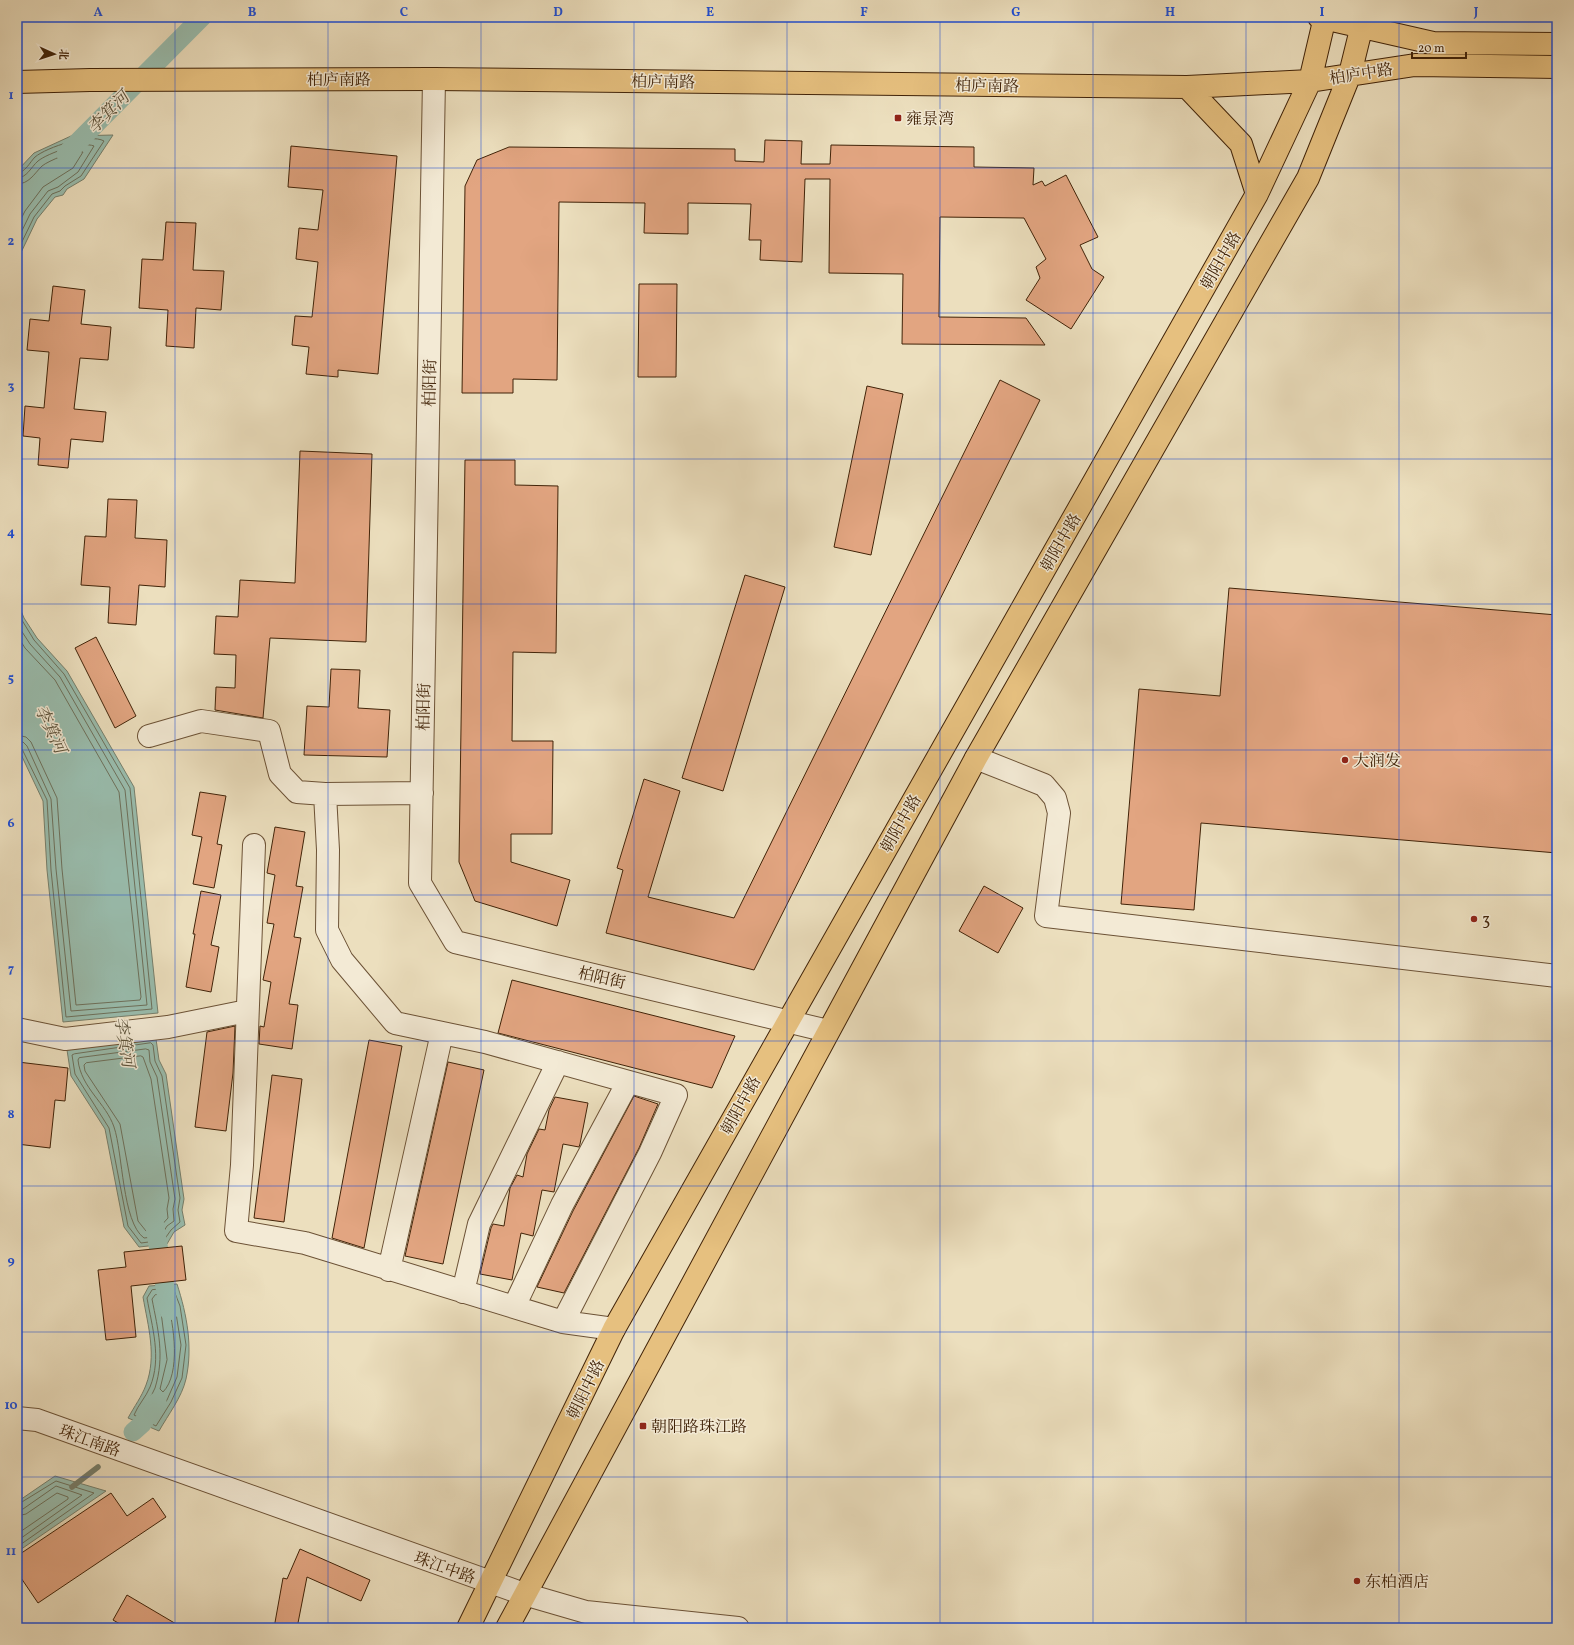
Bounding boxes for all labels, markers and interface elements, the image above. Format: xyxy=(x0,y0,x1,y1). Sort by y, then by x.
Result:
text: A xyxy=(93,4,103,22)
text: B xyxy=(248,4,257,22)
text: C xyxy=(400,4,408,22)
text: D xyxy=(553,4,563,22)
text: E xyxy=(706,4,714,22)
text: F xyxy=(860,4,868,22)
text: G xyxy=(1011,4,1021,22)
text: H xyxy=(1165,4,1175,22)
text: I xyxy=(1320,4,1325,22)
text: J xyxy=(1473,4,1479,22)
north arrow xyxy=(34,34,74,74)
scale bar xyxy=(1412,34,1466,60)
text: 20 m xyxy=(1418,41,1445,57)
text: 北 xyxy=(55,49,70,60)
street label: 柏庐中路 xyxy=(1328,59,1395,91)
street label: 柏庐南路 xyxy=(307,70,371,92)
street label: 柏庐南路 xyxy=(631,71,695,95)
street label: 柏庐南路 xyxy=(955,75,1019,99)
water label: 李箕河 xyxy=(83,85,137,139)
text: 1 xyxy=(8,87,14,105)
place label: 雍景湾 xyxy=(906,109,954,131)
marker: 雍景湾 xyxy=(893,113,903,123)
street label: 朝阳中路 xyxy=(1196,228,1247,294)
text: 2 xyxy=(8,233,15,251)
street label: 柏阳街 xyxy=(420,359,442,407)
text: 3 xyxy=(8,378,15,396)
street label: 朝阳中路 xyxy=(1036,510,1087,576)
text: 4 xyxy=(7,524,15,542)
text: 5 xyxy=(8,670,14,688)
street label: 柏阳街 xyxy=(414,683,436,731)
water label: 李箕河 xyxy=(28,702,72,760)
place label: 大润发 xyxy=(1353,751,1401,773)
marker: 大润发 xyxy=(1340,755,1350,765)
street label: 朝阳中路 xyxy=(876,791,927,857)
text: 6 xyxy=(7,815,15,833)
place label: 3 xyxy=(1482,910,1490,932)
marker: 3 xyxy=(1469,914,1479,924)
text: 7 xyxy=(8,961,14,979)
street label: 柏阳街 xyxy=(576,963,627,995)
water label: 李箕河 xyxy=(108,1015,139,1072)
street label: 朝阳中路 xyxy=(717,1073,767,1139)
text: 8 xyxy=(7,1106,15,1124)
text: 9 xyxy=(7,1252,15,1270)
street label: 朝阳中路 xyxy=(563,1356,611,1423)
text: 10 xyxy=(4,1397,18,1415)
place label: 朝阳路珠江路 xyxy=(651,1417,747,1439)
street label: 珠江南路 xyxy=(55,1421,123,1463)
marker: 朝阳路珠江路 xyxy=(638,1421,648,1431)
text: 11 xyxy=(6,1543,16,1561)
street label: 珠江中路 xyxy=(410,1548,478,1590)
place label: 东柏酒店 xyxy=(1365,1572,1429,1594)
marker: 东柏酒店 xyxy=(1352,1576,1362,1586)

